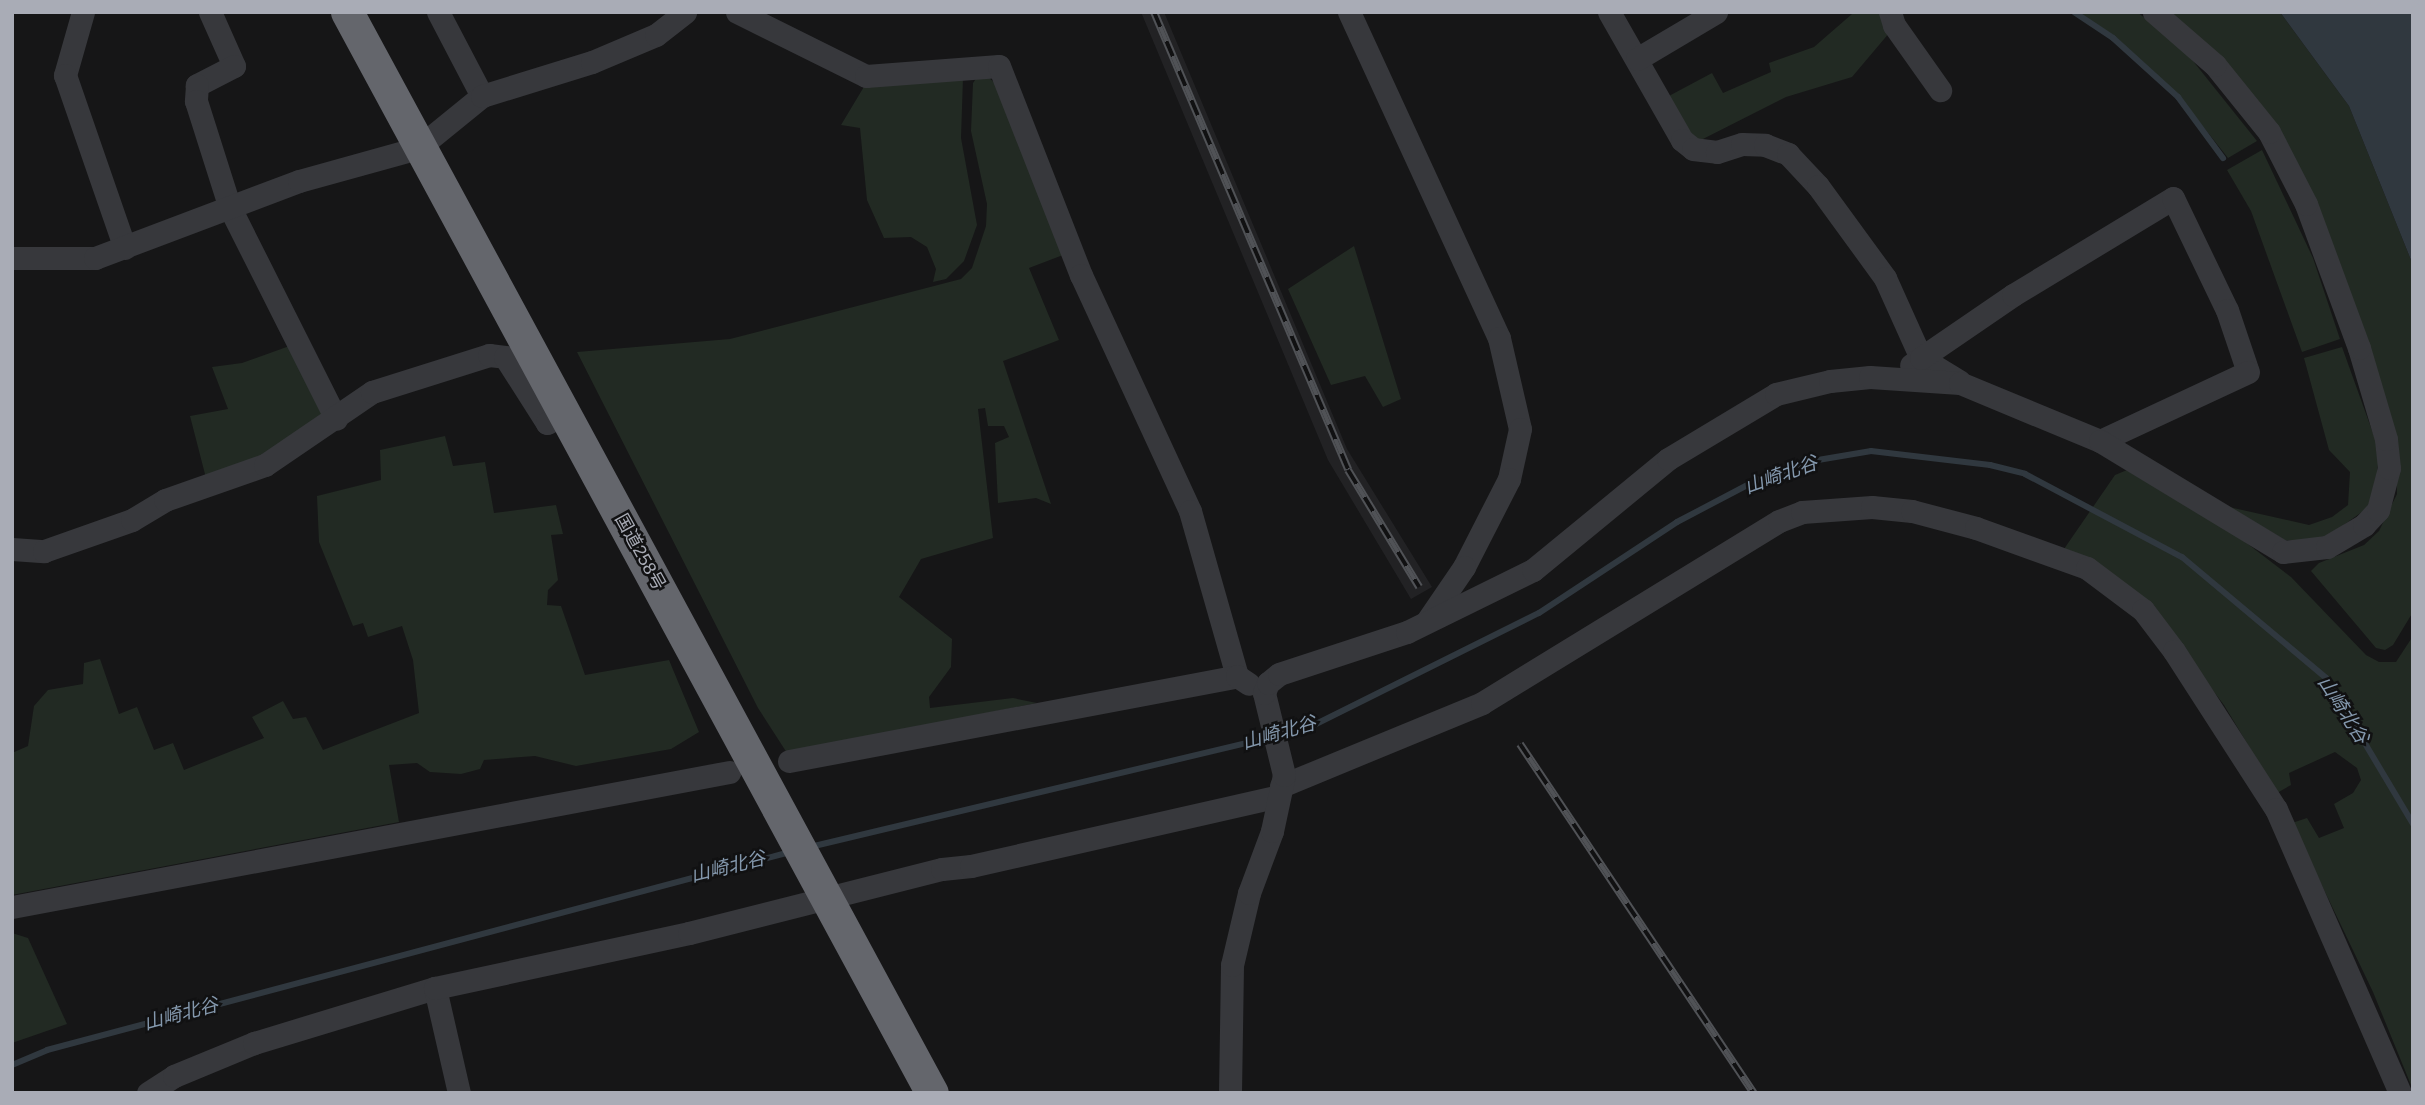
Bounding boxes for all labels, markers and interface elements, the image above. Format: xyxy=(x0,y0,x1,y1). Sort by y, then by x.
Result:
water label: 山崎北谷 xyxy=(1741,451,1821,499)
street label: 国道258号 xyxy=(610,510,670,594)
water label: 山崎北谷 xyxy=(2313,672,2373,748)
water label: 山崎北谷 xyxy=(1239,712,1319,754)
water label: 山崎北谷 xyxy=(688,847,768,887)
water label: 山崎北谷 xyxy=(141,993,221,1035)

